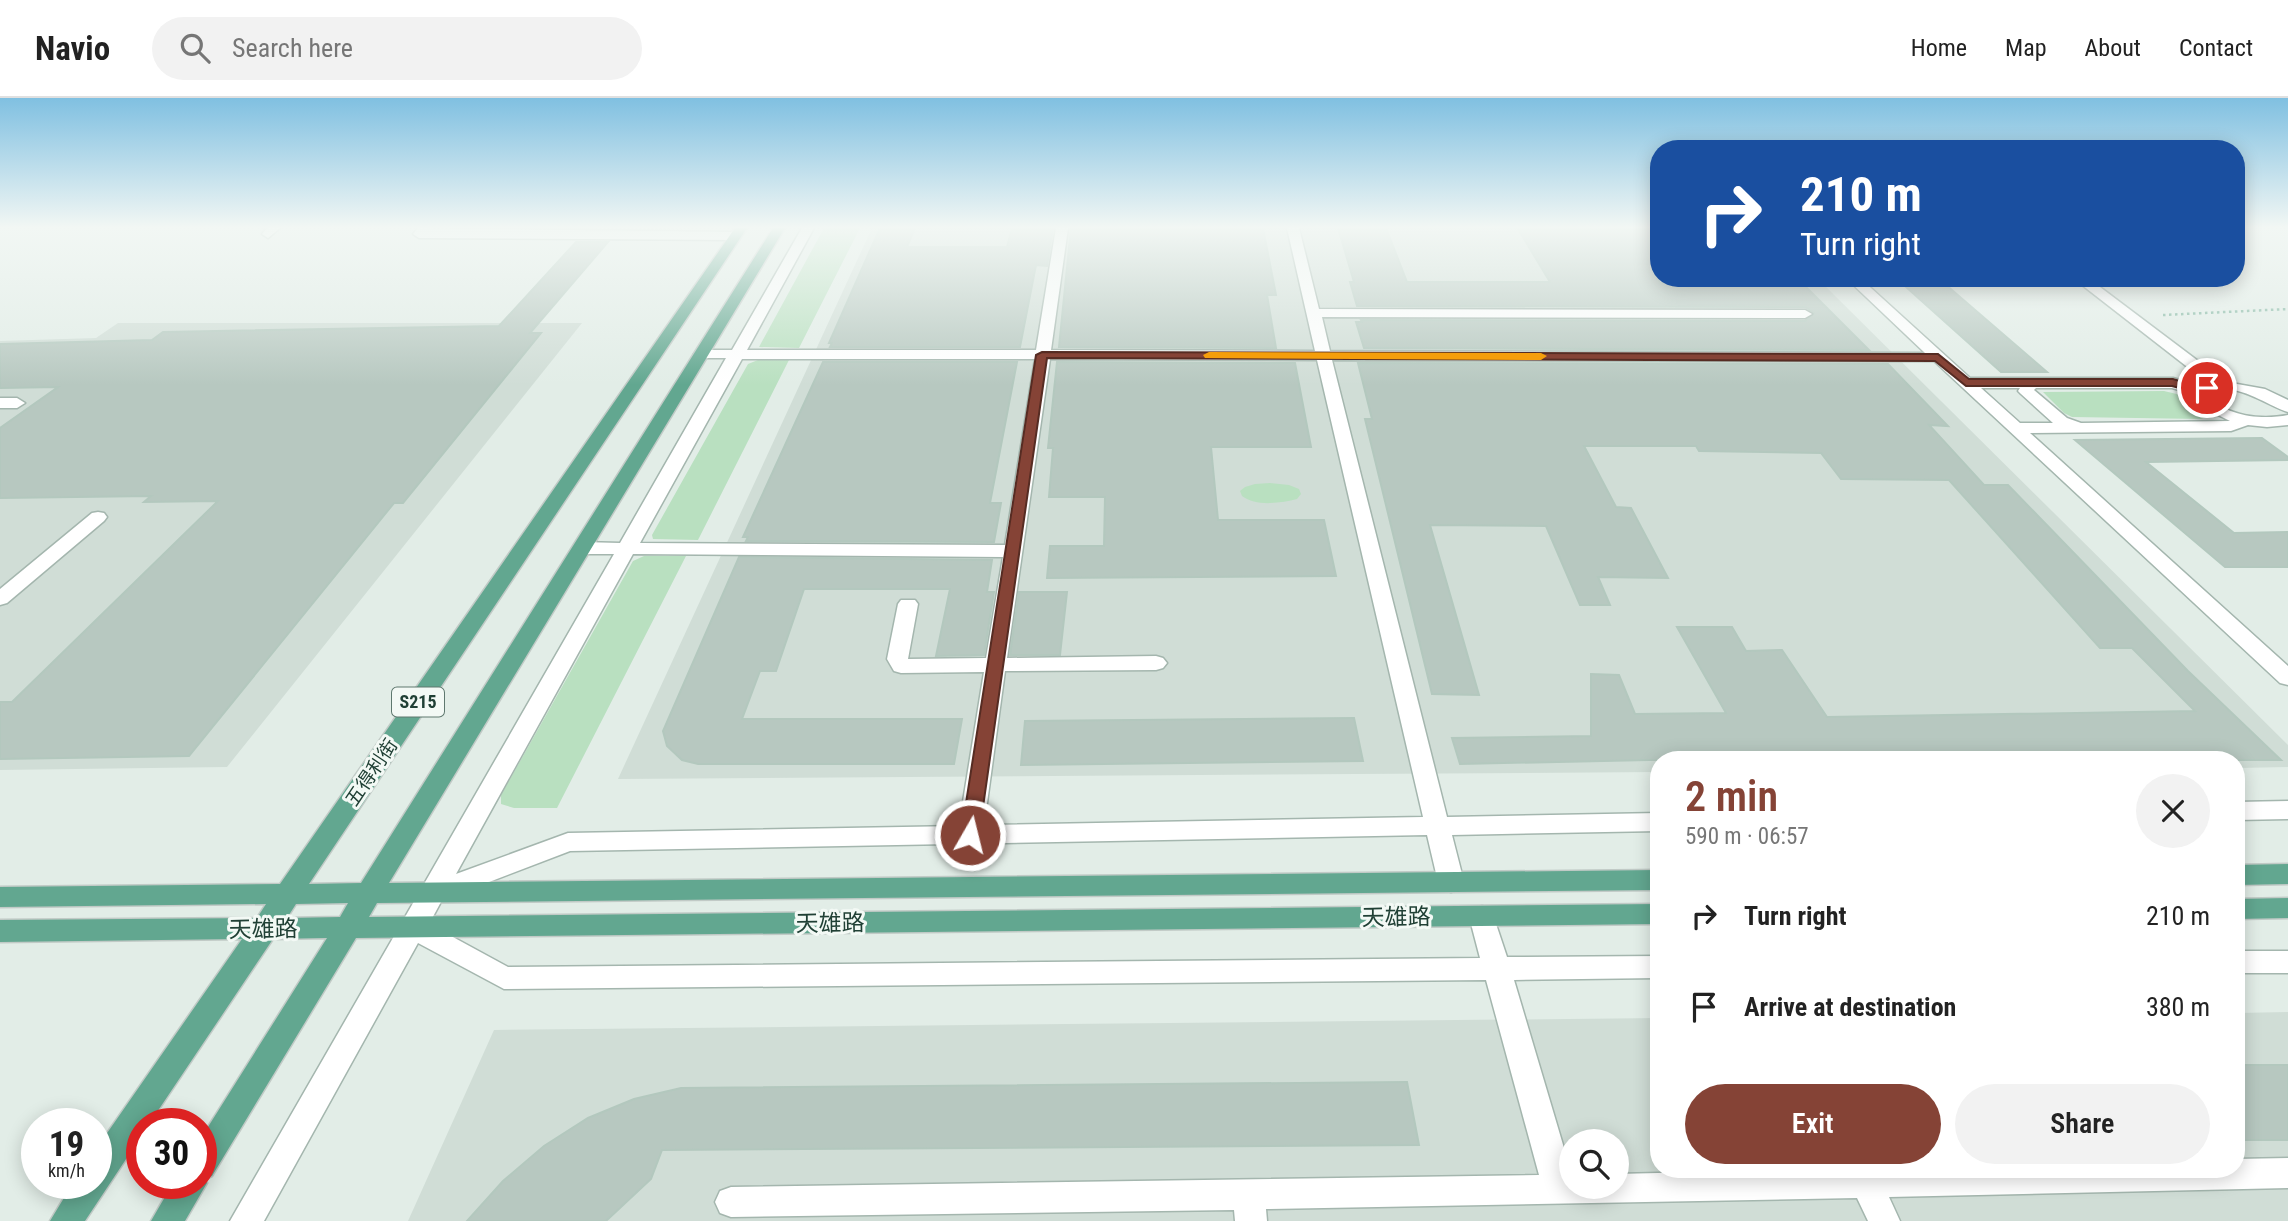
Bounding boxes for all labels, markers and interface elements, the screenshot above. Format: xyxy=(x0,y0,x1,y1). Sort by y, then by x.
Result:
search box xyxy=(152,17,642,80)
text: Navio xyxy=(35,29,110,68)
icon: search xyxy=(176,29,214,67)
text: Search here xyxy=(232,33,353,63)
text: Home xyxy=(1911,34,1967,62)
text: Map xyxy=(2005,34,2047,62)
text: About xyxy=(2085,34,2141,62)
text: Contact xyxy=(2179,34,2253,62)
text: 210 m xyxy=(1800,166,1922,223)
icon: right xyxy=(1685,168,1776,259)
text: Turn right xyxy=(1800,225,1921,263)
pin xyxy=(2177,358,2237,418)
icon: arrive xyxy=(2188,369,2226,407)
road number: S215 xyxy=(392,688,444,716)
street label: 五得利街 xyxy=(341,734,402,810)
text: 2 min xyxy=(1685,772,1778,821)
button: close xyxy=(2136,774,2210,848)
position arrow xyxy=(933,798,1007,872)
text: 590 m · 06:57 xyxy=(1685,823,1809,850)
icon: right xyxy=(1685,897,1723,935)
text: Turn right xyxy=(1744,901,1846,931)
text: 210 m xyxy=(2146,901,2210,931)
street label: 天雄路 xyxy=(1361,903,1431,932)
street label: 天雄路 xyxy=(795,909,865,938)
street label: 天雄路 xyxy=(228,915,298,944)
icon: arrive xyxy=(1685,988,1723,1026)
text: Arrive at destination xyxy=(1744,992,1956,1022)
text: 380 m xyxy=(2146,992,2210,1022)
button: Exit xyxy=(1685,1084,1941,1164)
button: Share xyxy=(1955,1084,2210,1164)
speed limit sign: 30 xyxy=(126,1108,217,1199)
text: 19 xyxy=(49,1124,84,1165)
map controls xyxy=(1559,1129,1629,1199)
button: search xyxy=(1559,1129,1629,1199)
text: km/h xyxy=(48,1160,85,1181)

